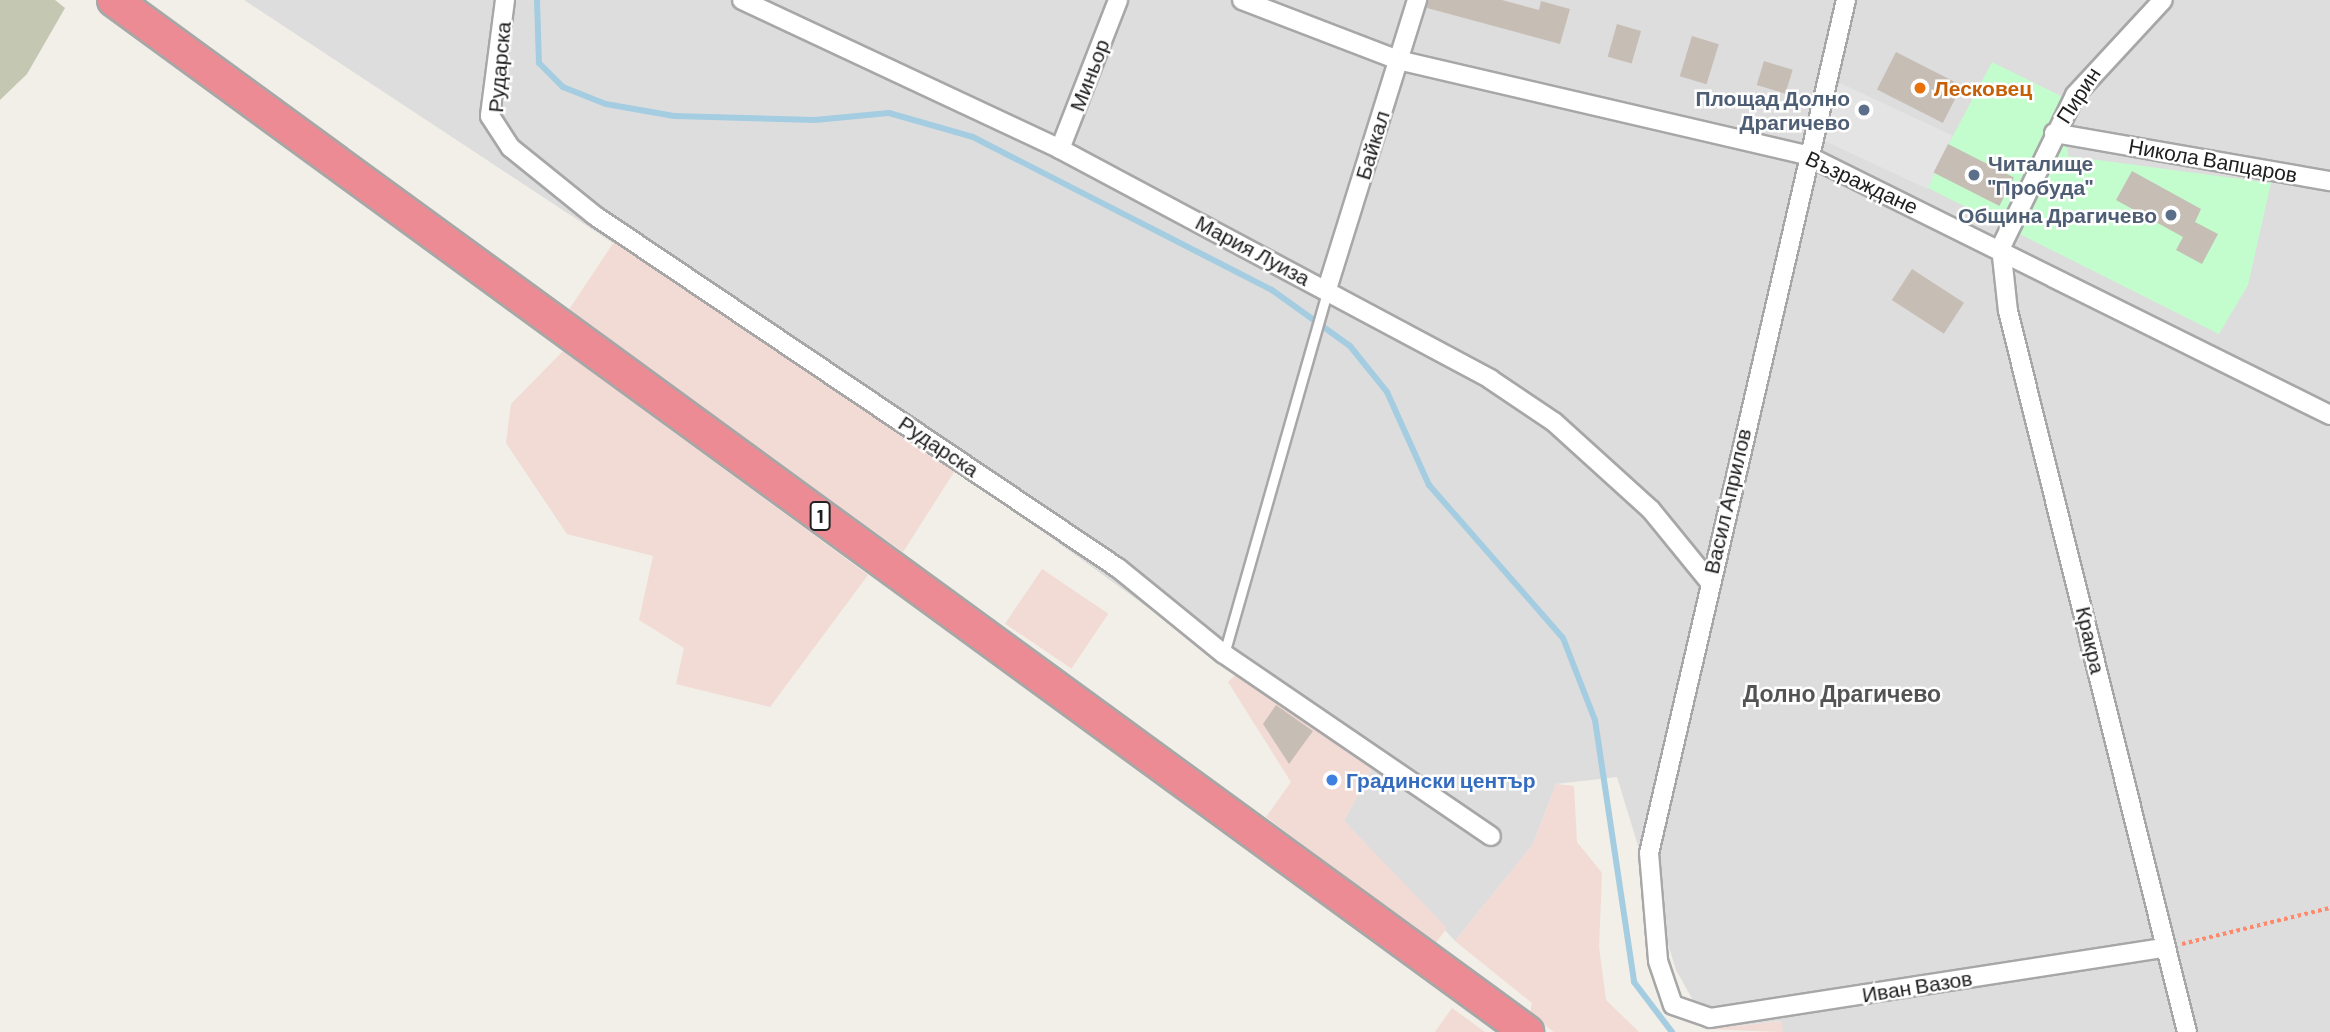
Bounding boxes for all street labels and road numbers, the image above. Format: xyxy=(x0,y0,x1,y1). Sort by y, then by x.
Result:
street label: Рударска xyxy=(482,20,516,114)
street label: Миньор xyxy=(1064,35,1114,115)
street label: Пирин xyxy=(2051,62,2105,128)
street label: Байкал xyxy=(1350,107,1394,183)
street label: Никола Вапцаров xyxy=(2127,133,2299,187)
street label: Възраждане xyxy=(1802,145,1922,219)
street label: Мария Луиза xyxy=(1191,209,1315,291)
street label: Рударска xyxy=(894,410,984,482)
street label: Васил Априлов xyxy=(1698,426,1756,576)
road number: 1 xyxy=(810,500,830,531)
street label: Кракра xyxy=(2071,604,2111,676)
street label: Иван Вазов xyxy=(1860,965,1974,1007)

